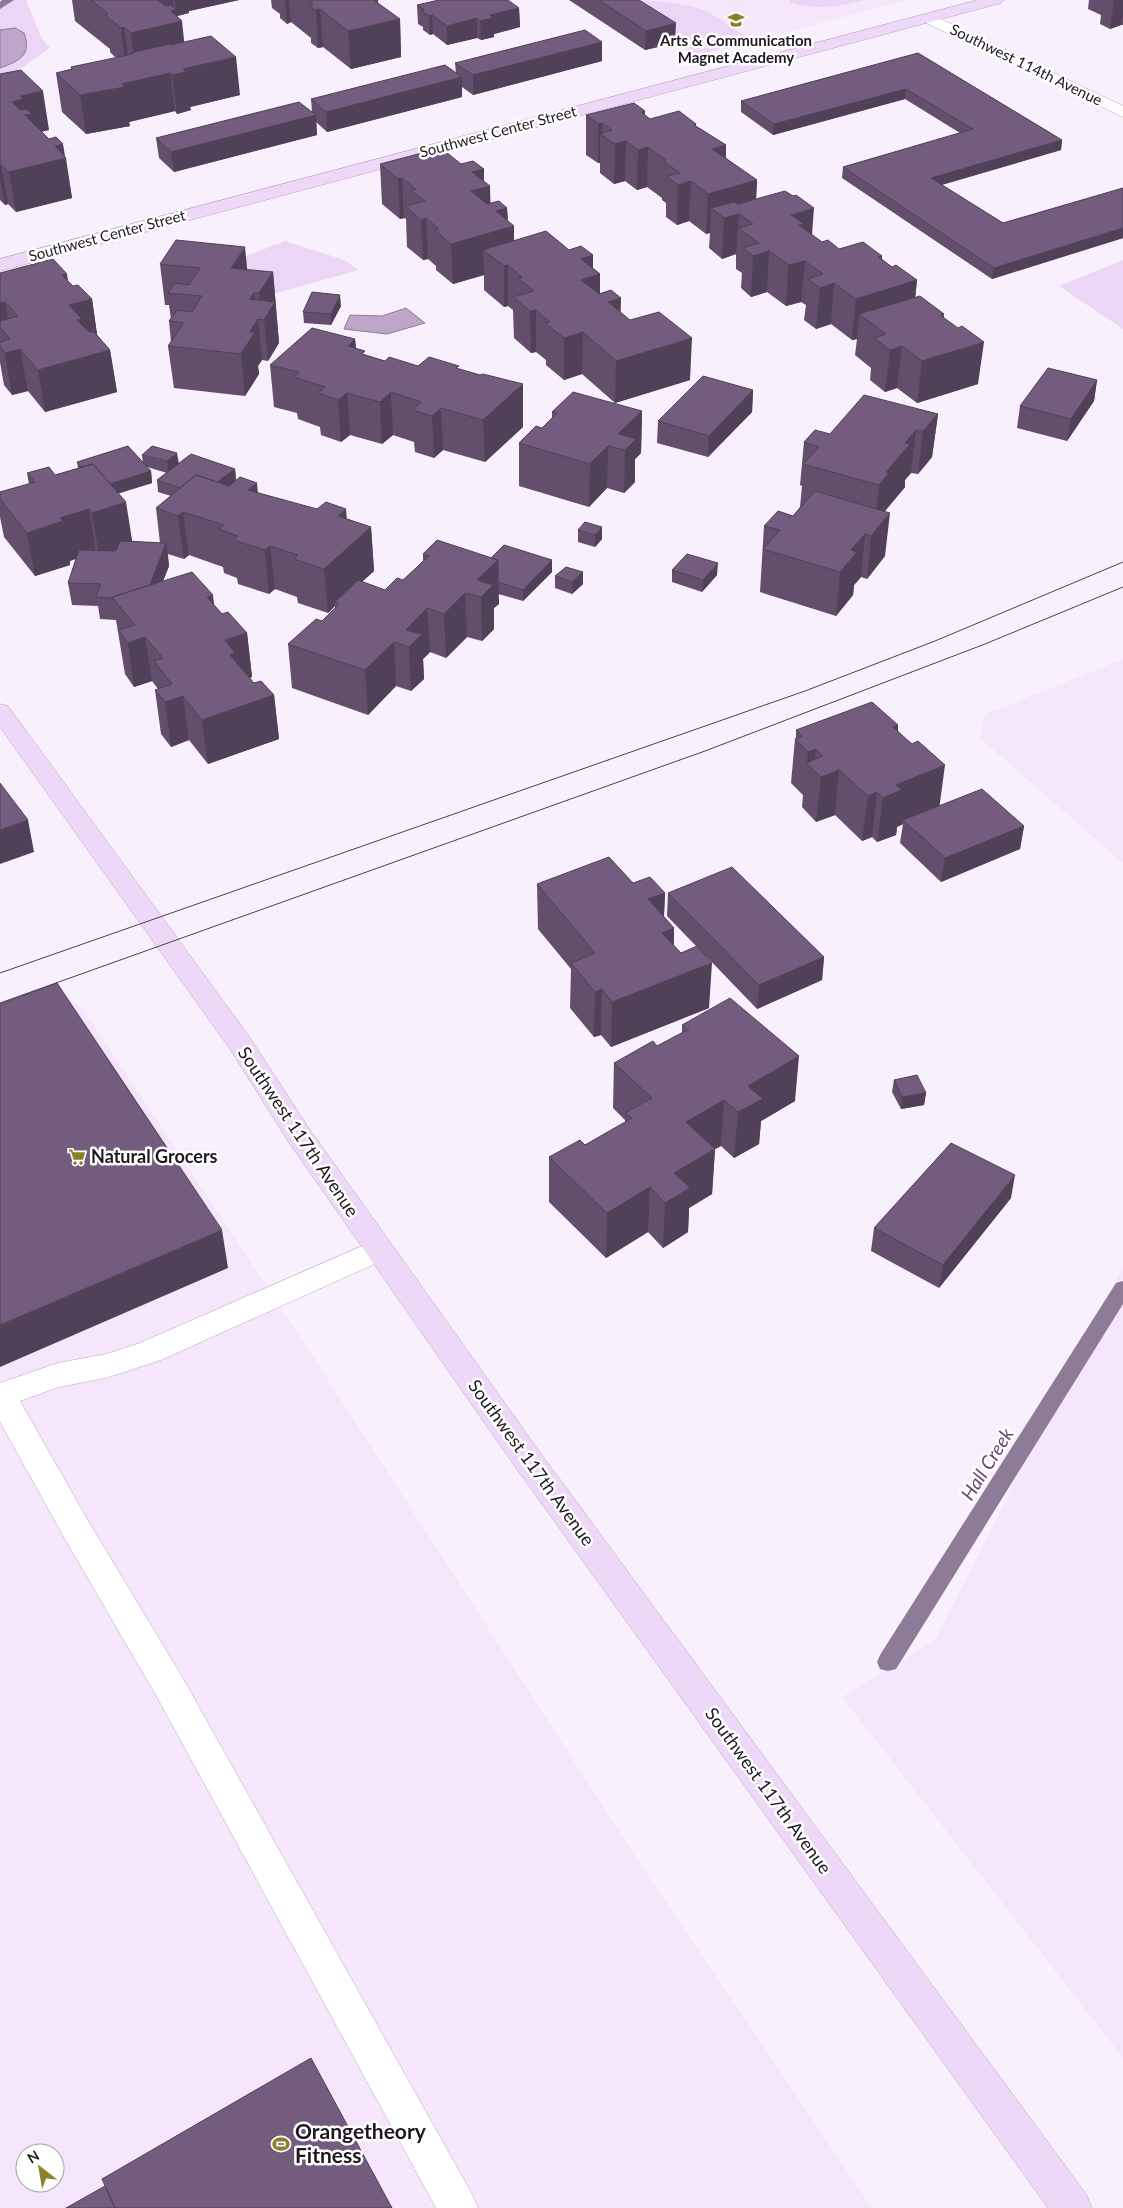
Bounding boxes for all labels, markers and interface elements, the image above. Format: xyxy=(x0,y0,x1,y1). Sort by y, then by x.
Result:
school or university icon: Arts & Communication Magnet Academy xyxy=(726,10,746,30)
street label: Southwest 114th Avenue xyxy=(948,19,1105,109)
place label: Arts & Communication Magnet Academy xyxy=(659,31,812,66)
street label: Southwest Center Street xyxy=(417,101,579,161)
street label: Southwest Center Street xyxy=(26,205,188,265)
street label: Southwest 117th Avenue xyxy=(234,1042,364,1221)
place label: Natural Grocers xyxy=(91,1145,218,1167)
supermarket icon: Natural Grocers xyxy=(67,1147,87,1167)
street label: Southwest 117th Avenue xyxy=(464,1375,600,1550)
water label: Hall Creek xyxy=(955,1422,1018,1504)
street label: Southwest 117th Avenue xyxy=(701,1703,837,1878)
place label: Orangetheory Fitness xyxy=(295,2118,427,2167)
sports icon: Orangetheory Fitness xyxy=(271,2134,291,2154)
north arrow xyxy=(15,2143,65,2193)
text: N xyxy=(24,2146,42,2166)

